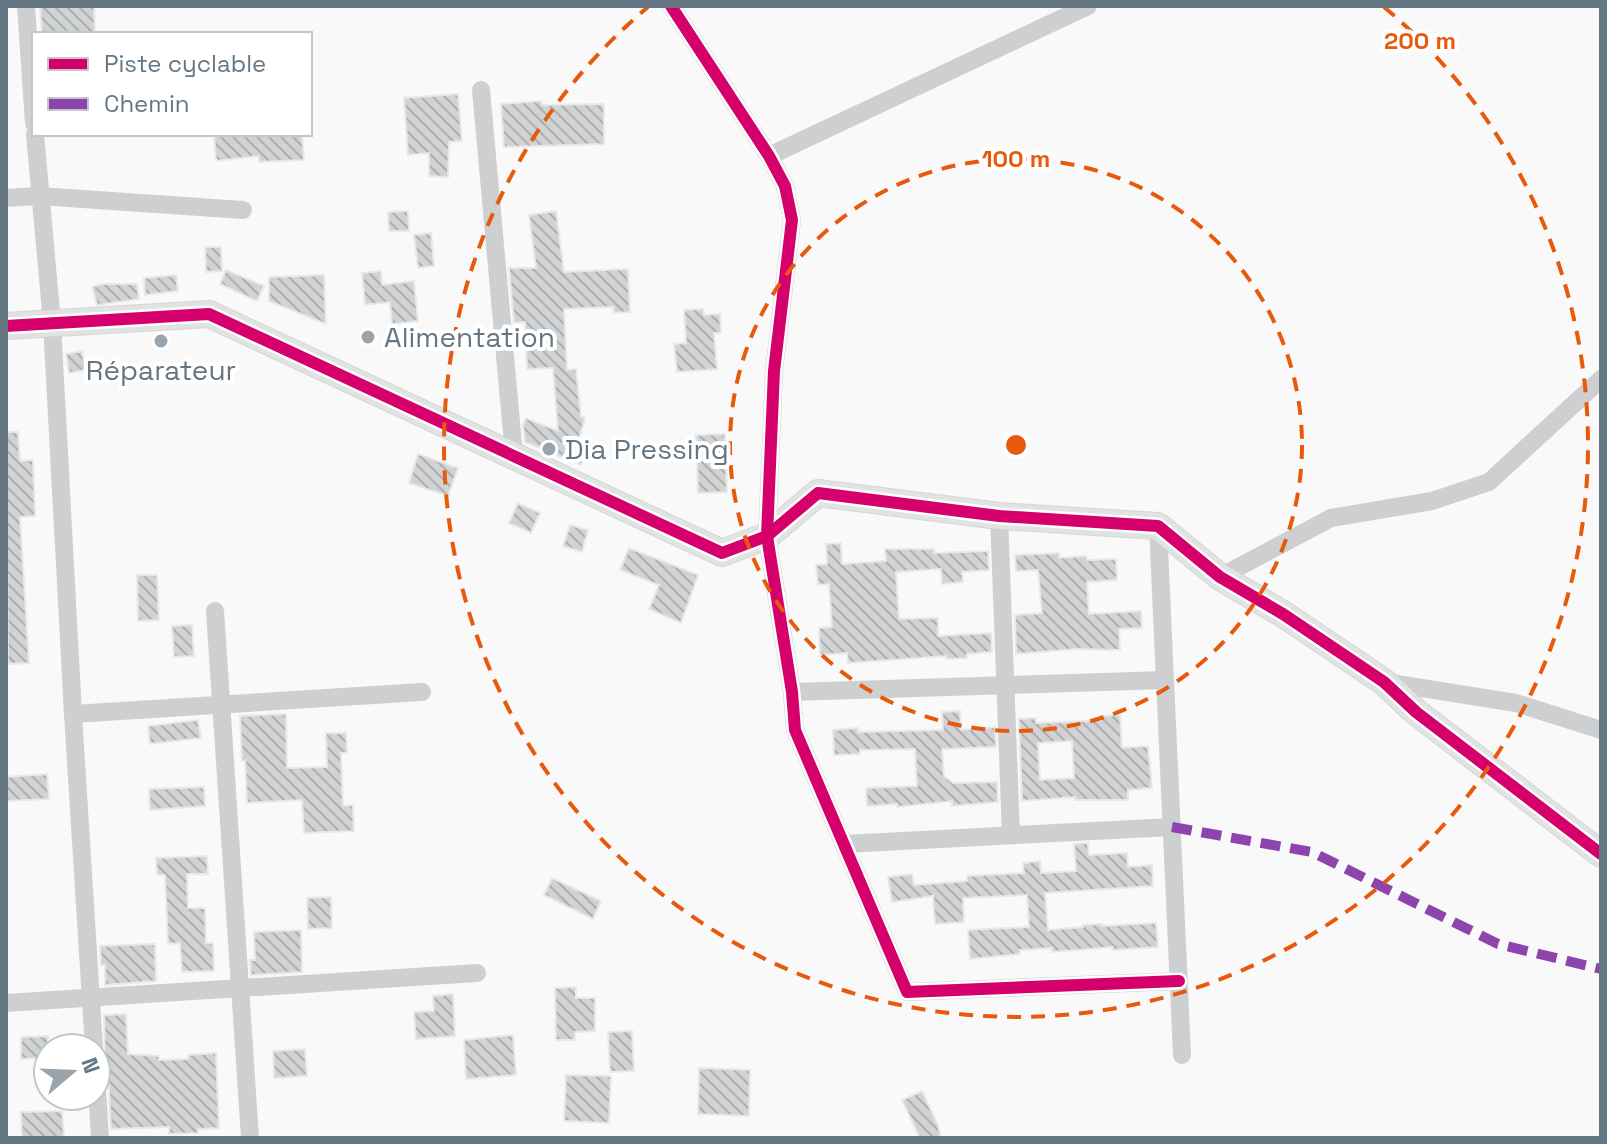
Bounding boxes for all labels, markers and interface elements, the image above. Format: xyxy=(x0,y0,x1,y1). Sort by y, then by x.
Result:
text: 200 m xyxy=(1384,25,1456,56)
legend xyxy=(32,32,312,136)
text: Piste cyclable xyxy=(104,48,266,79)
text: Chemin xyxy=(104,88,190,119)
text: 100 m xyxy=(982,143,1050,174)
place label: Alimentation xyxy=(384,319,555,355)
marker: Alimentation xyxy=(359,328,377,346)
marker: Réparateur xyxy=(152,332,170,350)
place label: Réparateur xyxy=(86,352,236,388)
place label: Dia Pressing xyxy=(565,431,729,467)
centre of rings xyxy=(1002,431,1030,459)
marker: Dia Pressing xyxy=(540,440,558,458)
north arrow xyxy=(32,1032,112,1112)
text: N xyxy=(75,1054,107,1077)

